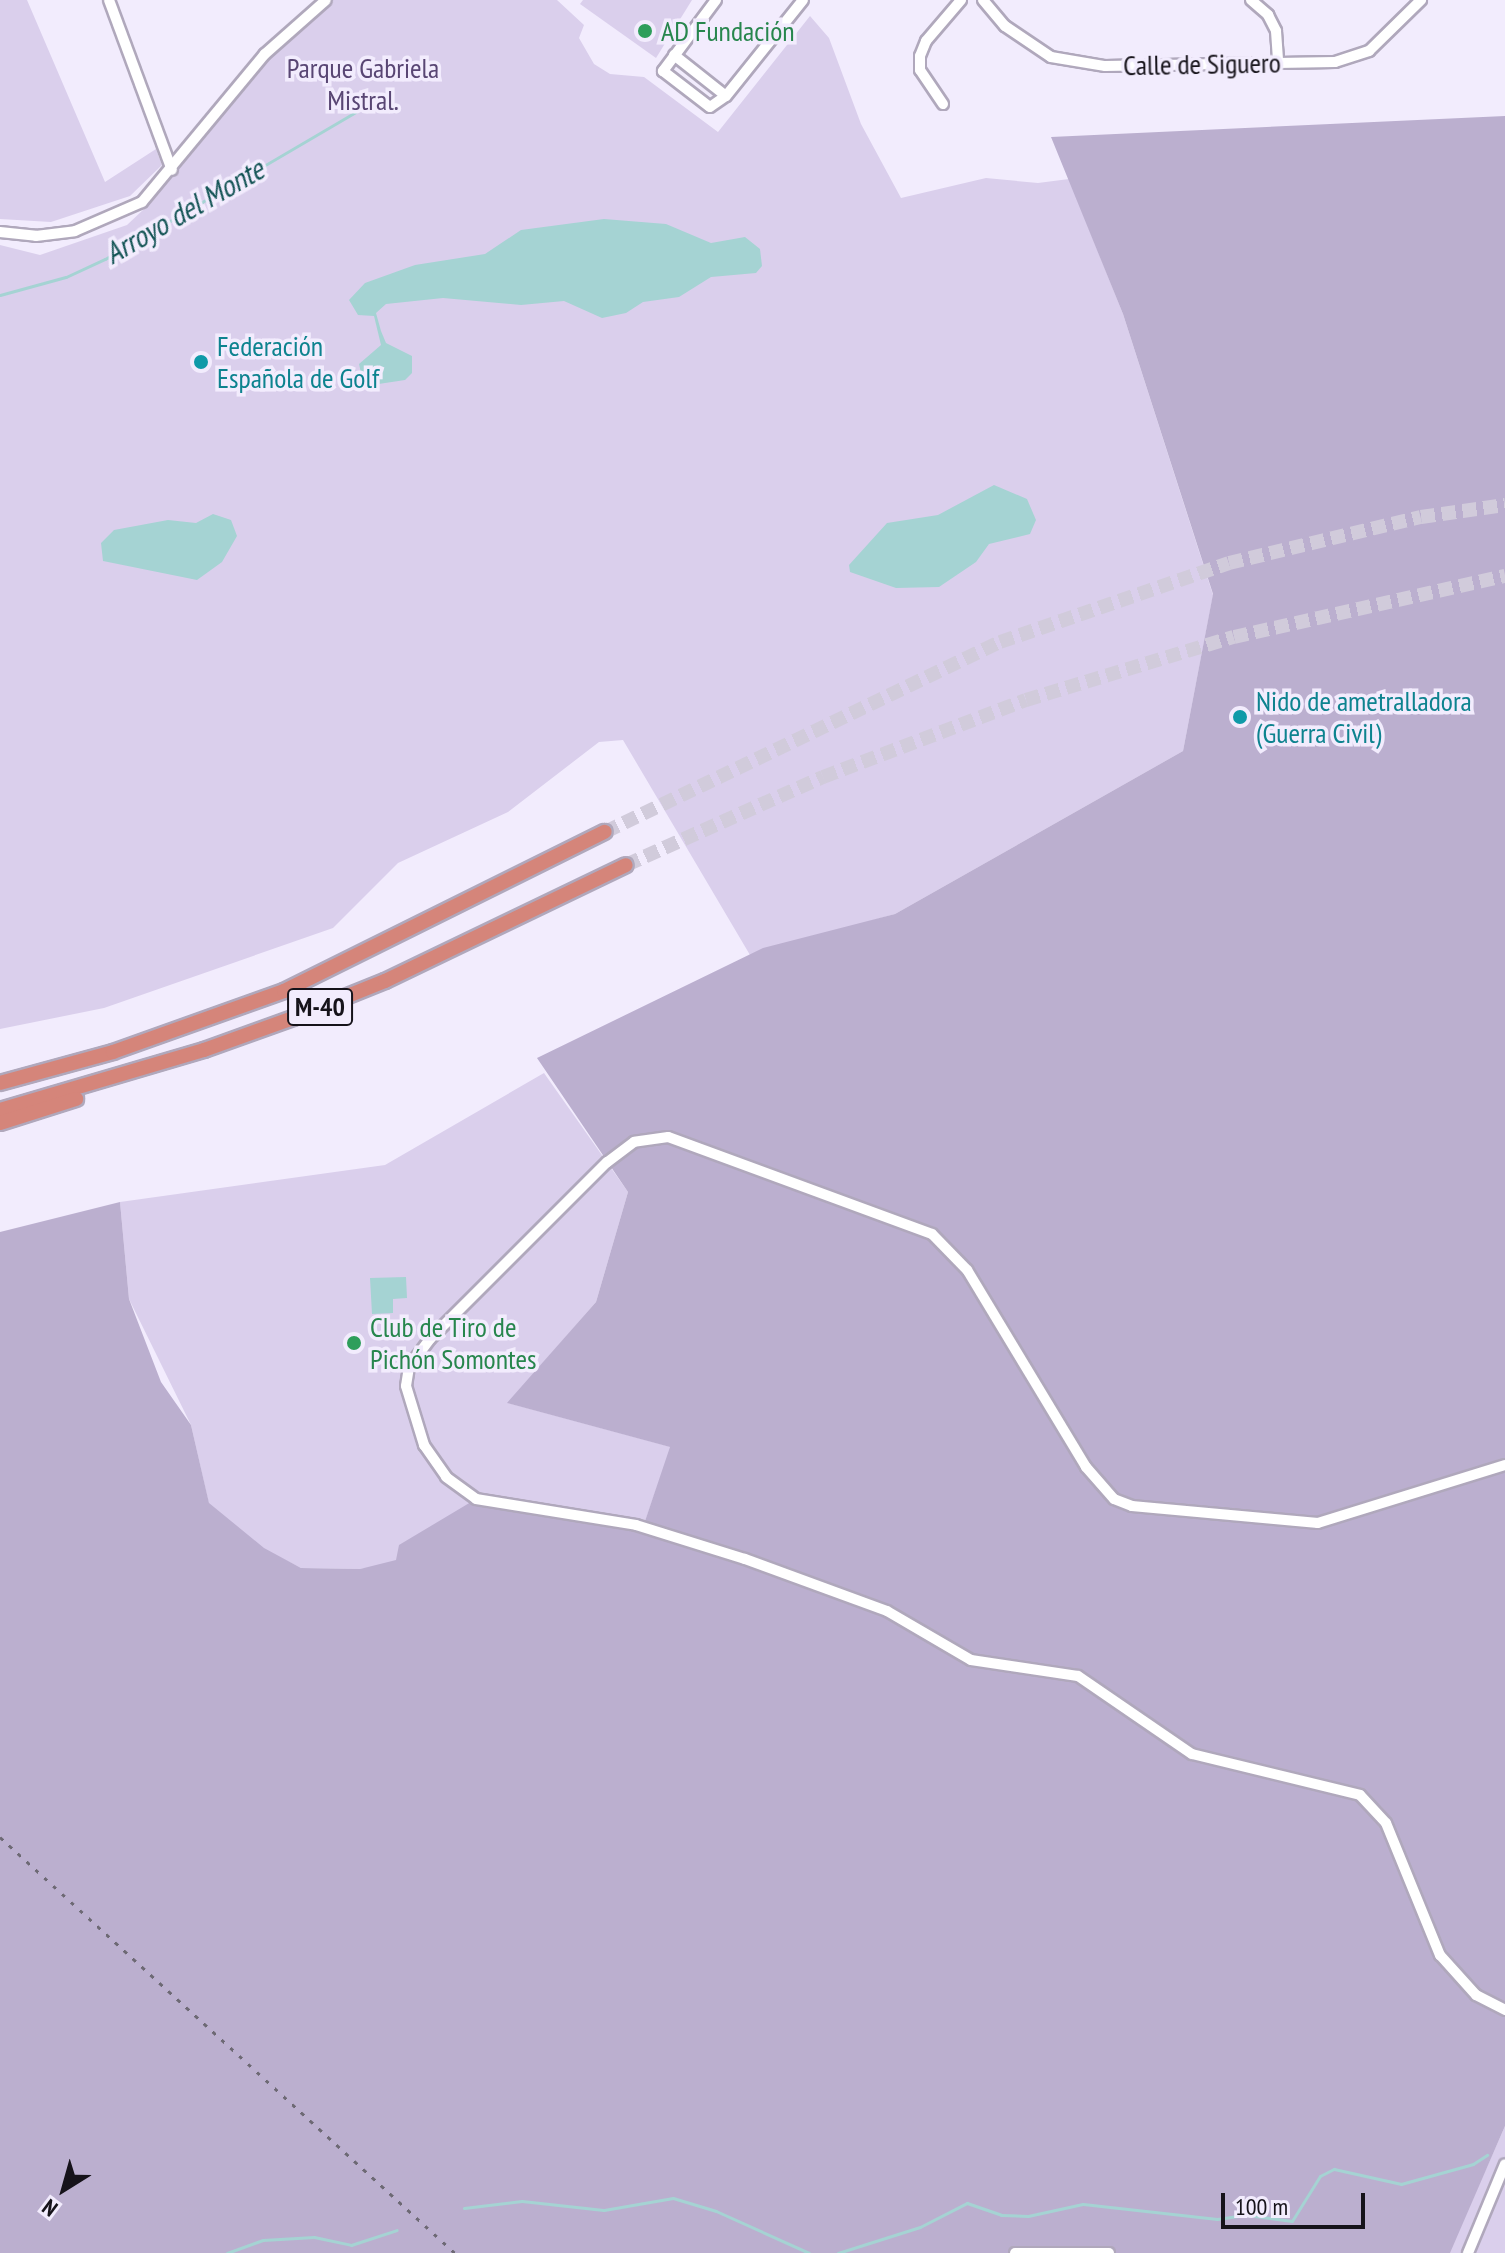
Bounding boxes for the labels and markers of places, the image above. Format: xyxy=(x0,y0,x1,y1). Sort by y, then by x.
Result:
place label: AD Fundación xyxy=(661,14,795,48)
marker: AD Fundación xyxy=(636,22,654,40)
place label: Federación Española de Golf xyxy=(217,329,379,395)
marker: Federación Española de Golf xyxy=(192,353,210,371)
place label: Nido de ametralladora (Guerra Civil) xyxy=(1256,684,1472,750)
marker: Nido de ametralladora (Guerra Civil) xyxy=(1231,708,1249,726)
place label: Club de Tiro de Pichón Somontes xyxy=(370,1310,537,1376)
marker: Club de Tiro de Pichón Somontes xyxy=(345,1334,363,1352)

